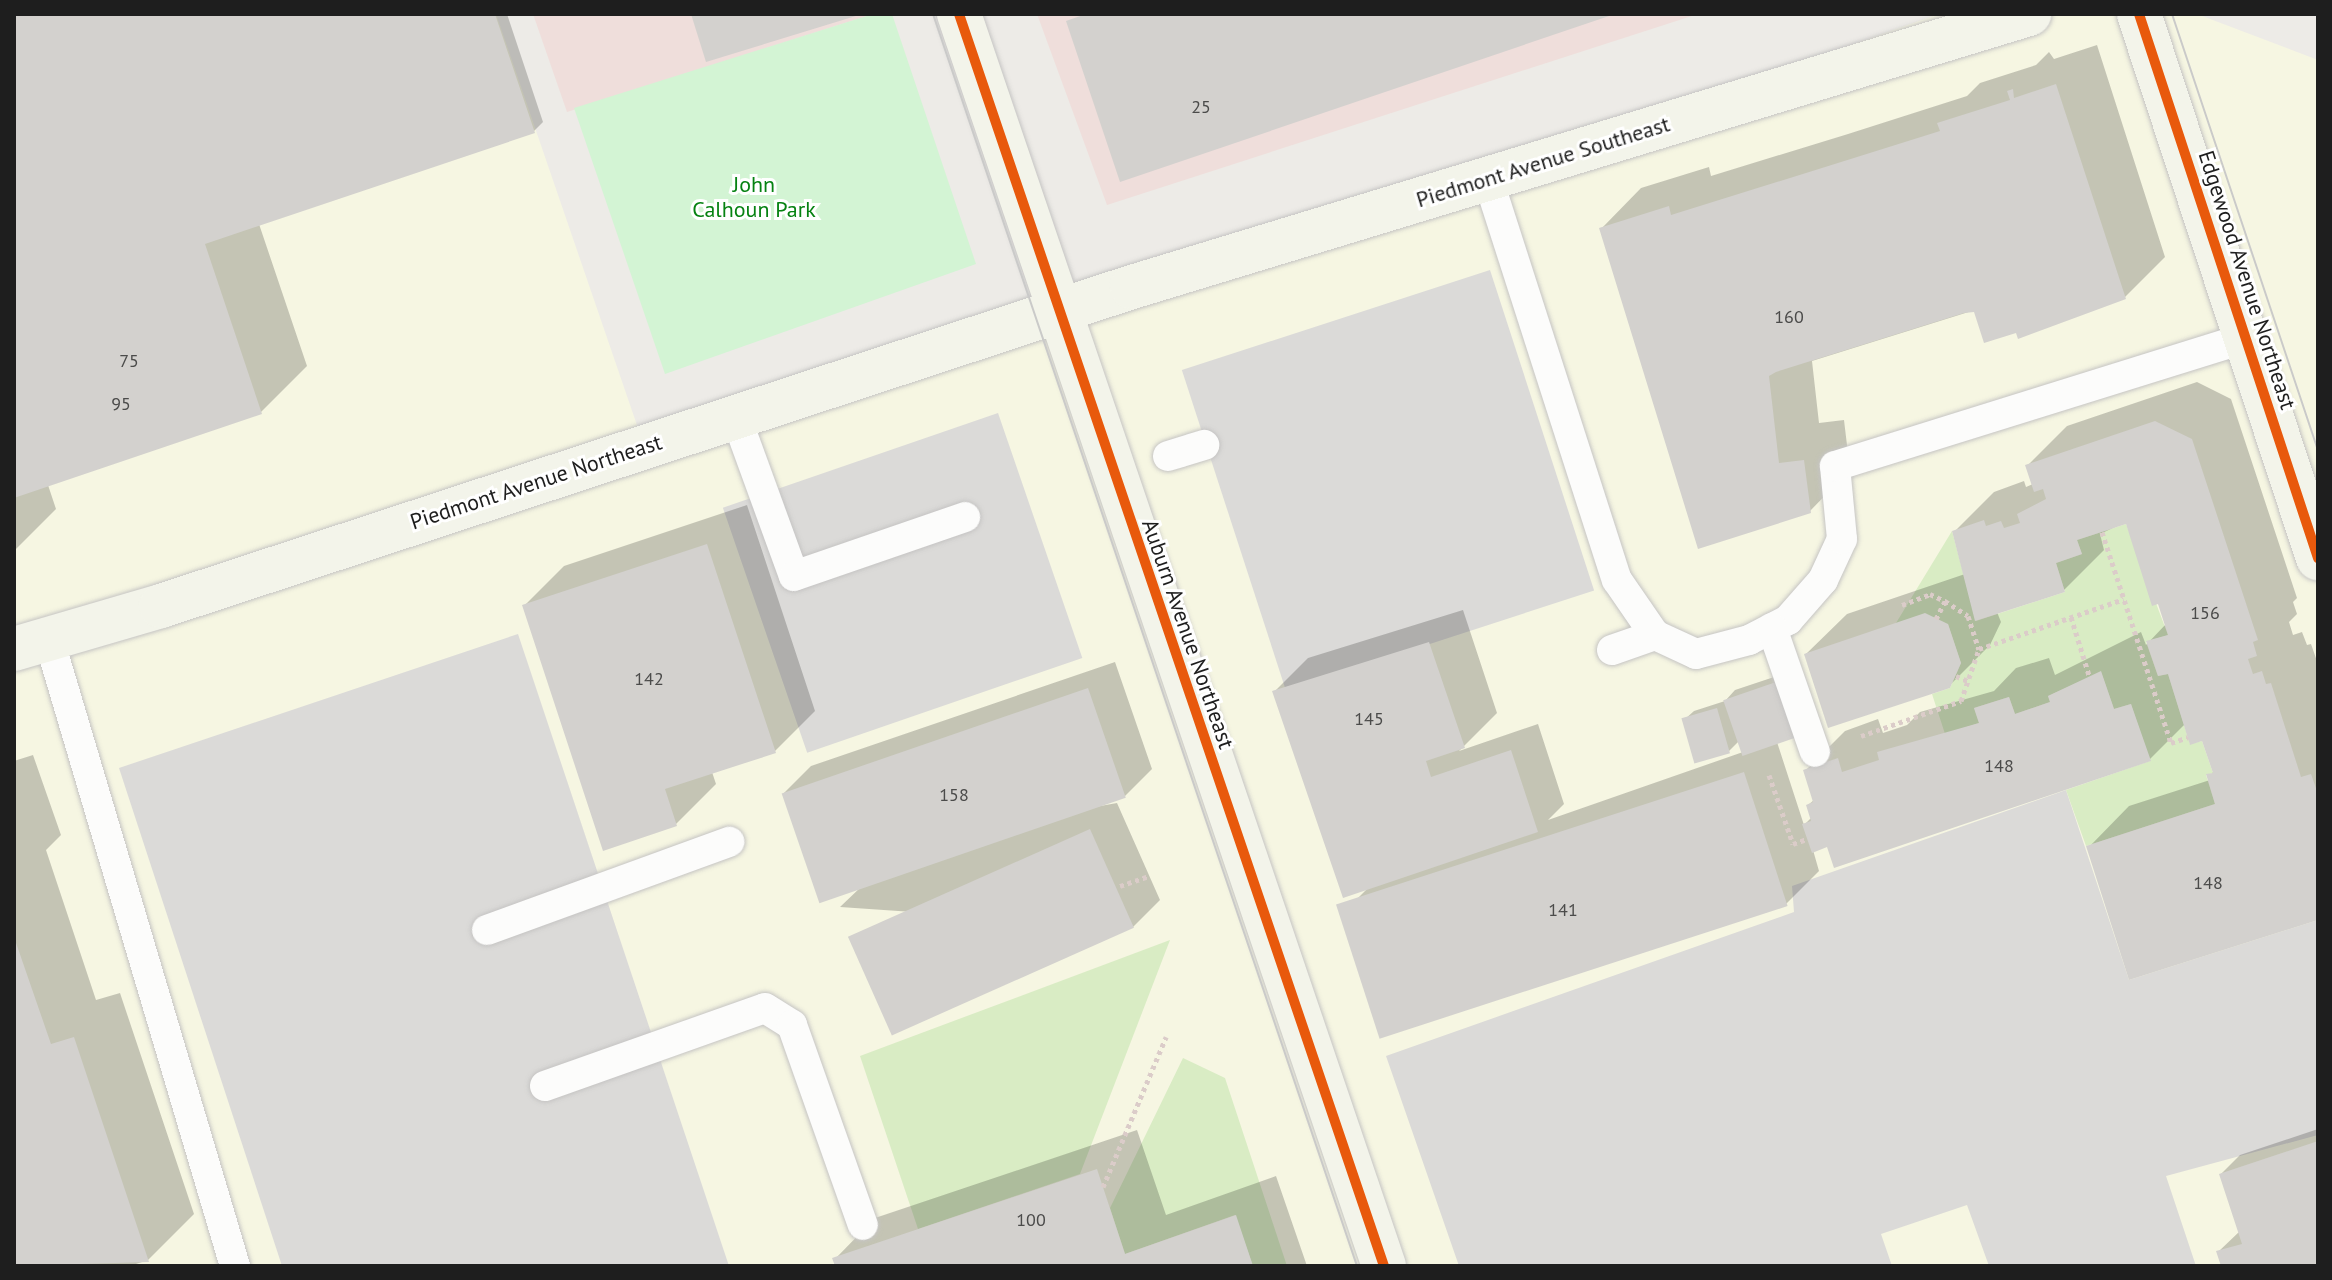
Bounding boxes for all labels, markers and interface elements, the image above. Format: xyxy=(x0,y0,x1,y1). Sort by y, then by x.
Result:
house number: 25 xyxy=(1191,96,1211,118)
street label: Piedmont Avenue Southeast xyxy=(1413,111,1673,213)
street label: Edgewood Avenue Northeast xyxy=(2193,147,2301,413)
park label: John Calhoun Park xyxy=(692,171,816,222)
house number: 160 xyxy=(1774,306,1804,328)
house number: 75 xyxy=(119,350,139,372)
house number: 95 xyxy=(111,393,131,415)
street label: Piedmont Avenue Northeast xyxy=(406,429,666,535)
street label: Auburn Avenue Northeast xyxy=(1136,516,1240,752)
house number: 156 xyxy=(2190,602,2220,624)
house number: 142 xyxy=(634,668,664,690)
house number: 145 xyxy=(1354,708,1384,730)
house number: 148 xyxy=(1984,755,2014,777)
house number: 158 xyxy=(939,784,969,806)
house number: 148 xyxy=(2193,872,2223,894)
house number: 141 xyxy=(1548,899,1578,921)
house number: 100 xyxy=(1016,1209,1046,1231)

